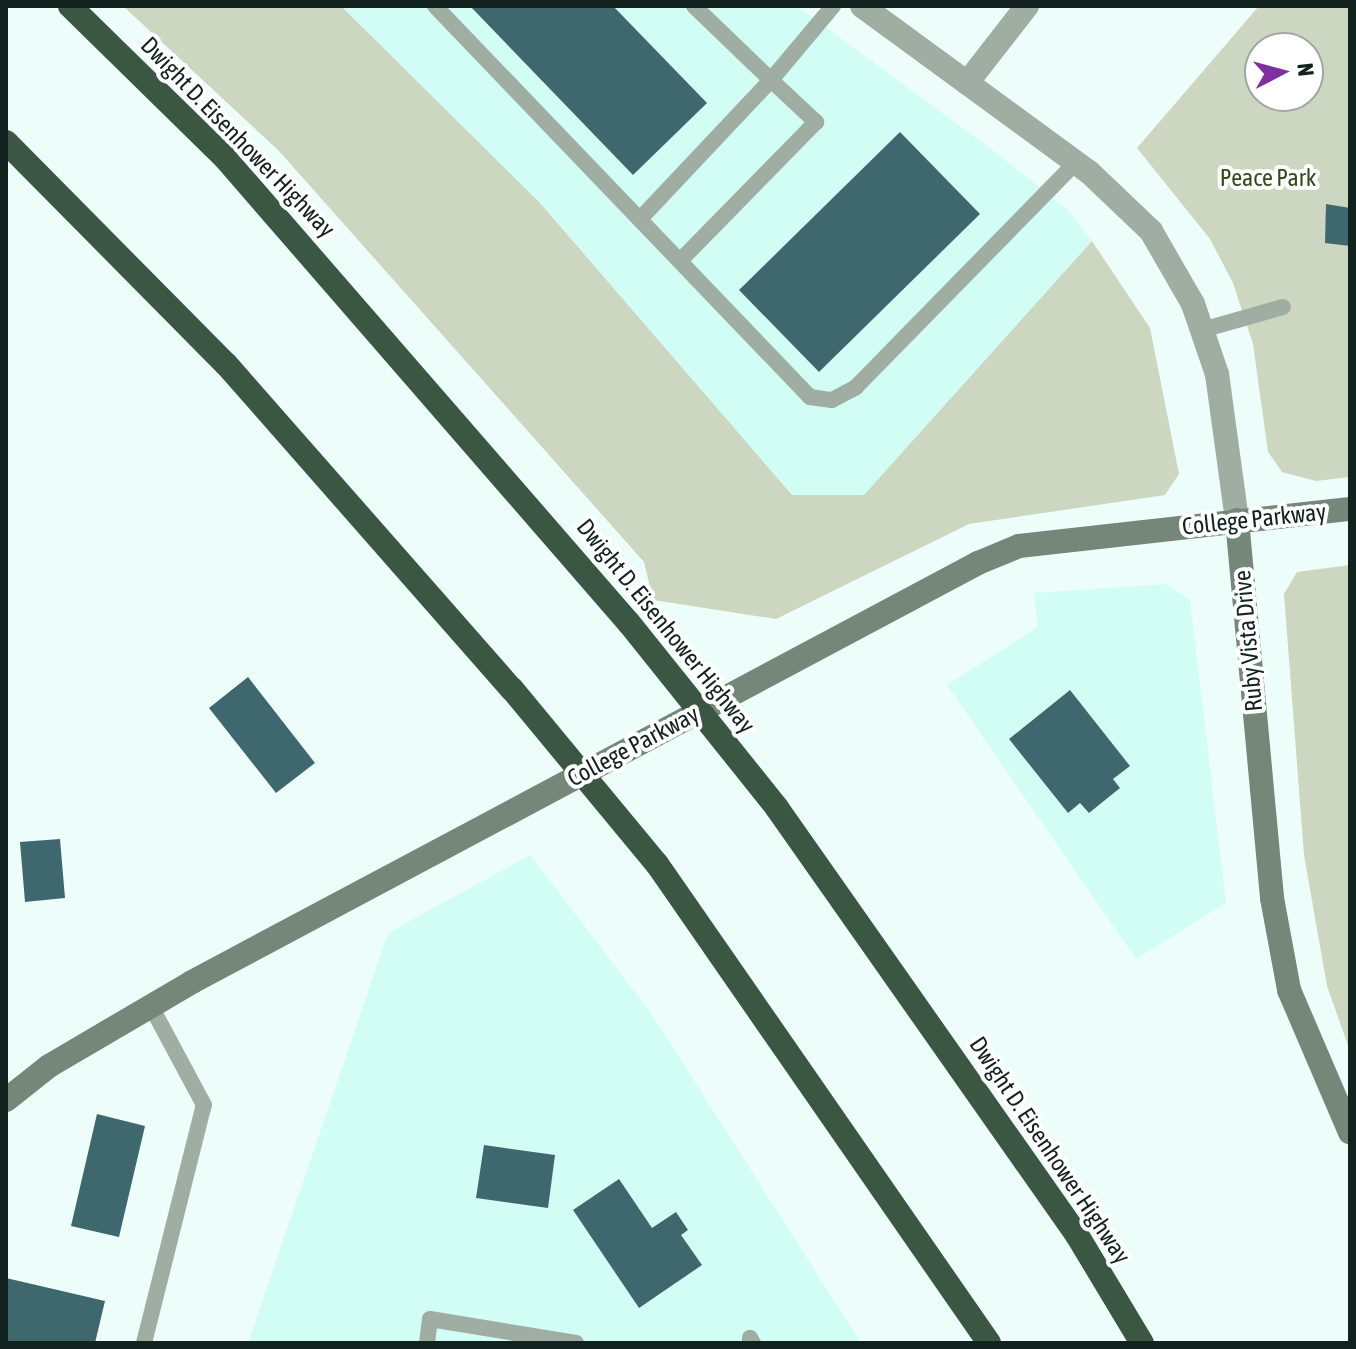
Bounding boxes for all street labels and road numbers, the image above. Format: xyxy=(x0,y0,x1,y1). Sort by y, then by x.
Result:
street label: Dwight D. Eisenhower Highway xyxy=(135,31,341,243)
street label: College Parkway xyxy=(1181,497,1327,541)
street label: Dwight D. Eisenhower Highway xyxy=(571,513,761,739)
street label: Ruby Vista Drive xyxy=(1227,569,1269,713)
street label: College Parkway xyxy=(562,699,704,793)
street label: Dwight D. Eisenhower Highway xyxy=(963,1031,1137,1269)

